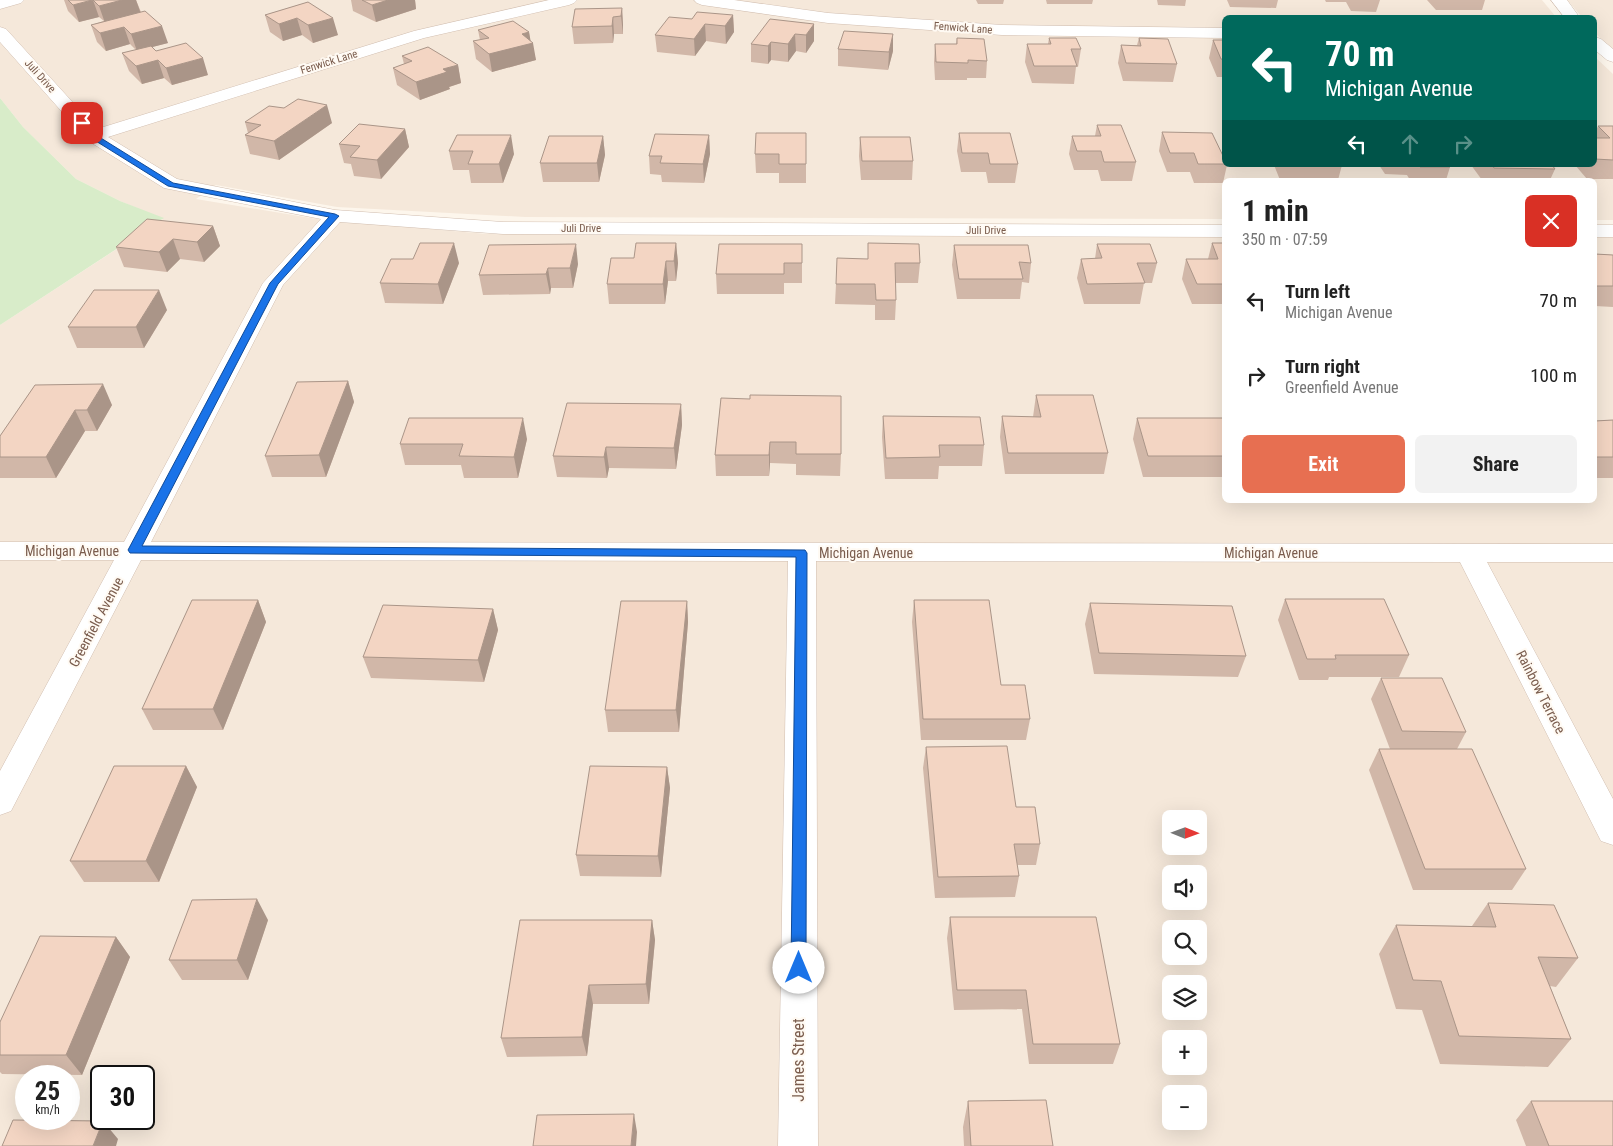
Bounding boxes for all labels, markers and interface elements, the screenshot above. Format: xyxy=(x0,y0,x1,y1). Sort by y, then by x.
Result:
street label: Fenwick Lane xyxy=(933,19,993,37)
text: 70 m xyxy=(1325,34,1394,75)
icon: left xyxy=(1242,35,1307,100)
street label: Fenwick Lane xyxy=(299,47,359,77)
street label: Juli Drive xyxy=(22,57,58,95)
text: Michigan Avenue xyxy=(1325,76,1473,101)
pin xyxy=(61,102,103,144)
icon: arrive xyxy=(68,109,96,137)
icon: left xyxy=(1343,130,1371,158)
icon: ahead xyxy=(1396,130,1424,158)
icon: right xyxy=(1449,130,1477,158)
text: 1 min xyxy=(1242,193,1309,228)
button: close xyxy=(1525,195,1577,247)
street label: Juli Drive xyxy=(561,222,601,235)
street label: Juli Drive xyxy=(966,224,1006,237)
text: 350 m · 07:59 xyxy=(1242,230,1328,249)
text: Turn left xyxy=(1285,280,1350,303)
icon: left xyxy=(1242,287,1270,315)
text: 70 m xyxy=(1540,289,1577,312)
text: Michigan Avenue xyxy=(1285,303,1393,322)
text: Turn right xyxy=(1285,355,1360,378)
icon: right xyxy=(1242,362,1270,390)
text: 100 m xyxy=(1530,364,1577,387)
text: Greenfield Avenue xyxy=(1285,378,1399,397)
button: Exit xyxy=(1242,435,1405,493)
button: Share xyxy=(1415,435,1577,493)
street label: Michigan Avenue xyxy=(25,543,120,559)
street label: Michigan Avenue xyxy=(819,545,914,561)
street label: Michigan Avenue xyxy=(1224,545,1319,561)
street label: Greenfield Avenue xyxy=(66,574,127,670)
street label: Rainbow Terrace xyxy=(1513,648,1569,737)
north arrow xyxy=(1162,810,1208,855)
map controls xyxy=(1162,810,1207,1130)
button: sound xyxy=(1162,865,1207,910)
button: search xyxy=(1162,920,1207,965)
position arrow xyxy=(772,941,824,993)
button: layers xyxy=(1162,975,1207,1020)
street label: James Street xyxy=(789,1018,808,1102)
button: + xyxy=(1162,1030,1207,1075)
speed limit sign: 30 xyxy=(90,1065,155,1130)
text: 25 xyxy=(35,1077,60,1106)
button: − xyxy=(1162,1085,1207,1130)
text: km/h xyxy=(35,1103,60,1117)

